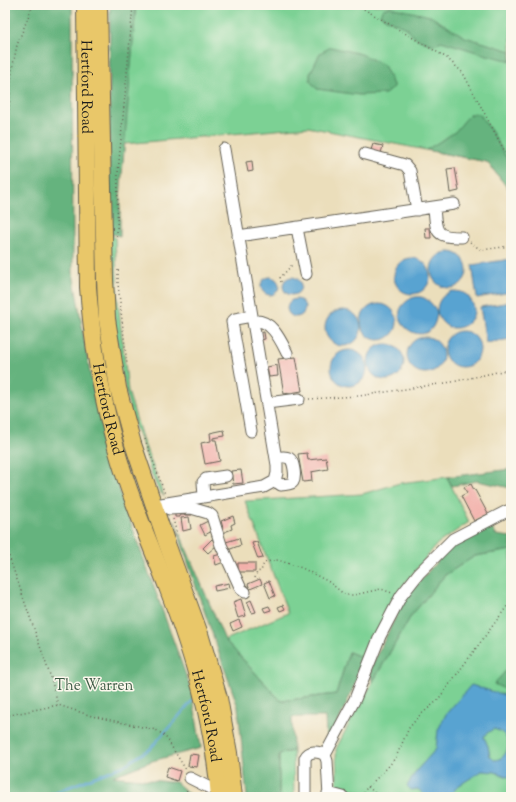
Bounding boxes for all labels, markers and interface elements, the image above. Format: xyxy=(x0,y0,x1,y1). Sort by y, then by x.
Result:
street label: Hertford Road xyxy=(75,40,97,135)
street label: Hertford Road xyxy=(87,362,128,458)
street label: Hertford Road xyxy=(185,668,226,764)
park label: The Warren xyxy=(55,676,134,697)

